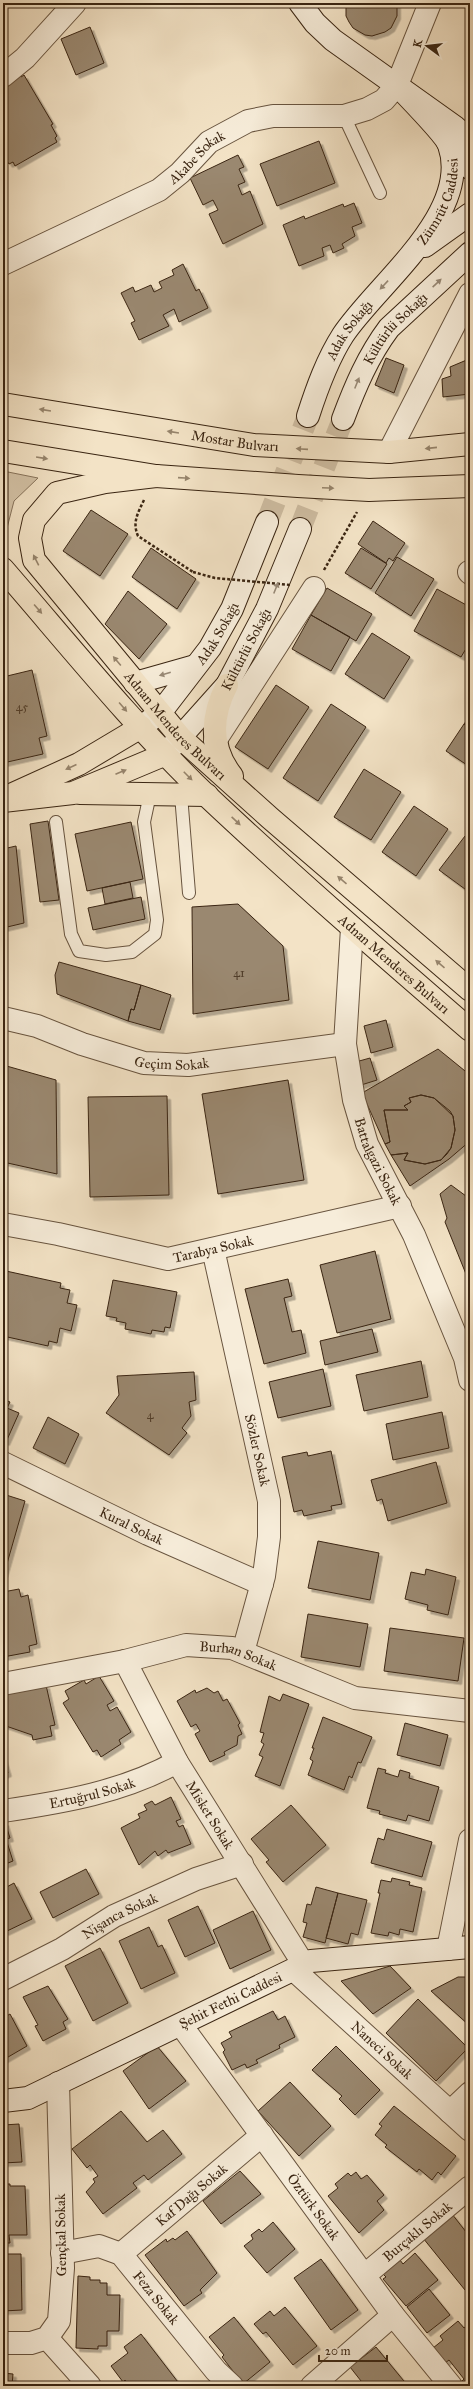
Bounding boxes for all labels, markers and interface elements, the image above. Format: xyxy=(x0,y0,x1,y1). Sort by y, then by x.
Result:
north arrow xyxy=(407,26,447,66)
text: K xyxy=(411,37,425,49)
street label: Akabe Sokak xyxy=(164,126,228,188)
street label: Zümrüt Caddesi xyxy=(413,157,461,248)
one-way arrow xyxy=(432,278,442,288)
one-way arrow xyxy=(380,279,389,290)
street label: Kültürlü Sokağı xyxy=(359,288,431,367)
street label: Adak Sokağı xyxy=(322,296,376,364)
one-way arrow xyxy=(355,376,361,388)
one-way arrow xyxy=(38,407,51,413)
street label: Mostar Bulvarı xyxy=(190,426,279,455)
one-way arrow xyxy=(167,428,179,434)
one-way arrow xyxy=(295,445,308,452)
one-way arrow xyxy=(425,445,437,451)
one-way arrow xyxy=(35,455,48,461)
one-way arrow xyxy=(178,474,190,481)
one-way arrow xyxy=(322,485,335,491)
one-way arrow xyxy=(33,554,39,566)
one-way arrow xyxy=(273,582,279,593)
street label: Adak Sokağı xyxy=(191,600,242,669)
one-way arrow xyxy=(33,604,42,614)
street label: Kültürlü Sokağı xyxy=(217,605,275,693)
one-way arrow xyxy=(113,655,122,666)
street label: Adnan Menderes Bulvarı xyxy=(120,667,230,783)
one-way arrow xyxy=(159,671,171,677)
house number: 45 xyxy=(16,700,29,714)
one-way arrow xyxy=(119,702,128,712)
one-way arrow xyxy=(64,765,76,771)
one-way arrow xyxy=(116,769,128,775)
one-way arrow xyxy=(183,771,192,781)
one-way arrow xyxy=(232,816,241,825)
one-way arrow xyxy=(336,875,347,884)
street label: Adnan Menderes Bulvarı xyxy=(334,910,454,1017)
one-way arrow xyxy=(435,960,446,969)
house number: 41 xyxy=(233,966,245,980)
street label: Geçim Sokak xyxy=(132,1052,210,1074)
street label: Battalgazi Sokak xyxy=(351,1116,406,1208)
street label: Tarabya Sokak xyxy=(171,1231,255,1266)
house number: 4 xyxy=(147,1408,154,1422)
street label: Sözler Sokak xyxy=(241,1412,274,1488)
street label: Kural Sokak xyxy=(97,1503,167,1548)
street label: Burhan Sokak xyxy=(199,1637,280,1674)
street label: Ertuğrul Sokak xyxy=(48,1773,138,1812)
street label: Misket Sokak xyxy=(182,1777,238,1853)
street label: Nişanca Sokak xyxy=(79,1889,161,1943)
street label: Şehit Fethi Caddesi xyxy=(176,1968,285,2032)
street label: Naneci Sokak xyxy=(348,2018,417,2083)
street label: Kaf Dağı Sokak xyxy=(152,2159,231,2230)
street label: Öztürk Sokak xyxy=(284,2169,344,2244)
street label: Gençkal Sokak xyxy=(52,2193,70,2277)
street label: Burçaklı Sokak xyxy=(379,2197,456,2265)
street label: Feza Sokak xyxy=(129,2267,183,2328)
scale bar xyxy=(319,2337,387,2363)
text: 20 m xyxy=(325,2344,351,2358)

